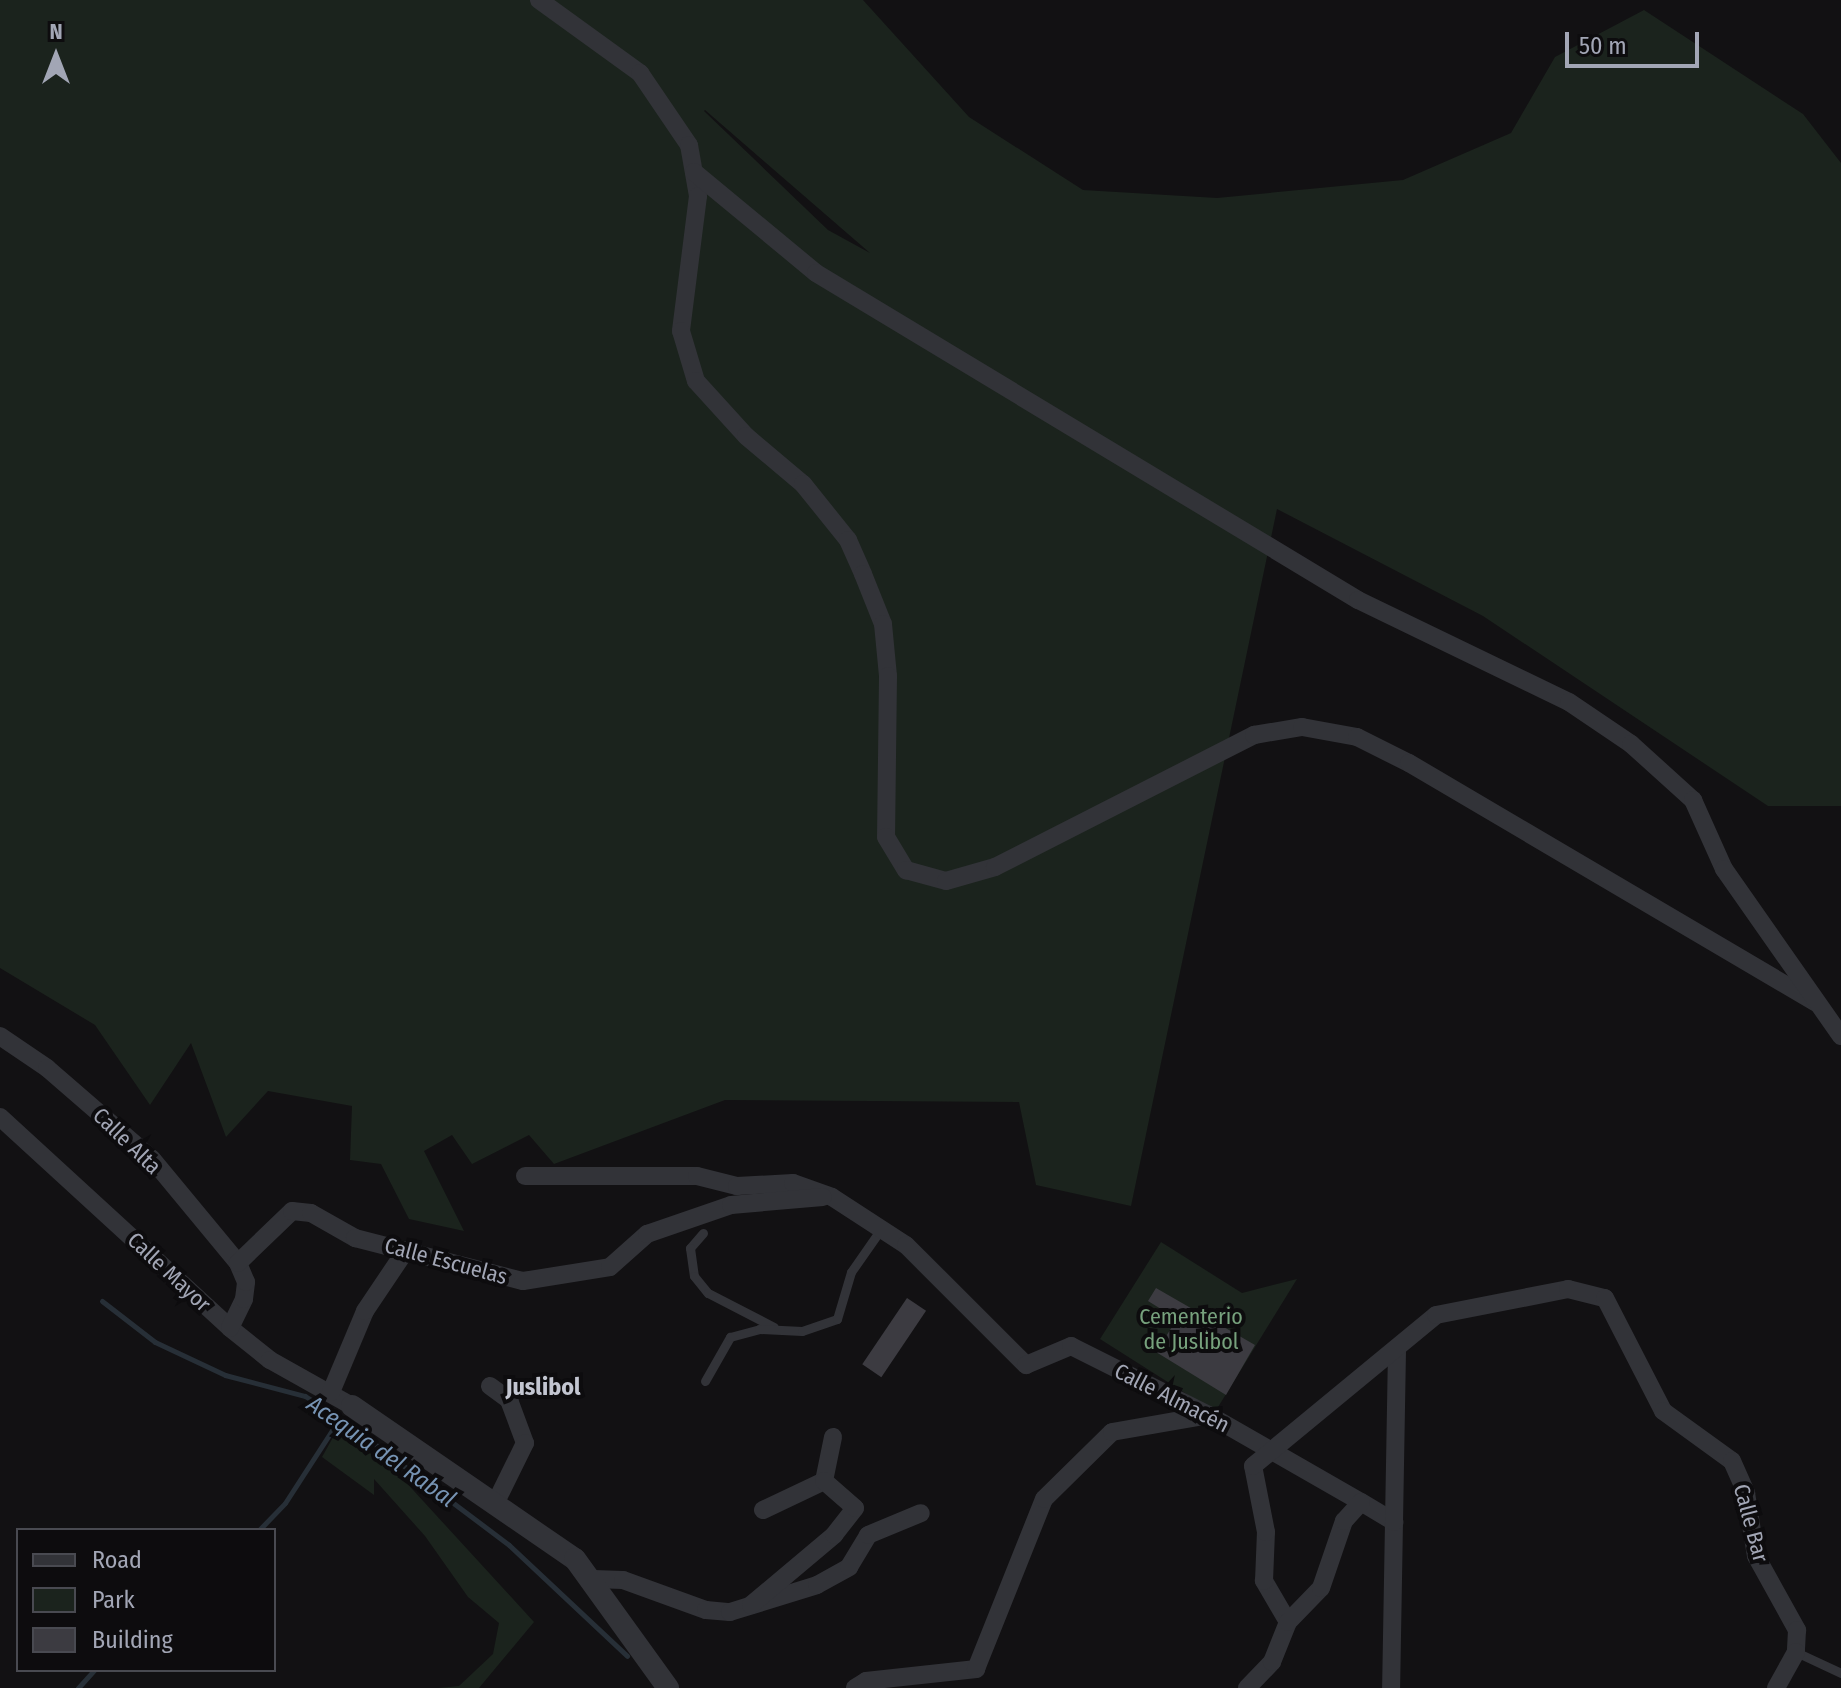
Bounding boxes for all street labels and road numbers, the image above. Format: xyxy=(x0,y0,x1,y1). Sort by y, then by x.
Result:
street label: Calle Alta xyxy=(88,1102,166,1180)
street label: Calle Mayor xyxy=(122,1227,216,1317)
street label: Calle Escuelas xyxy=(382,1232,510,1290)
street label: Calle Almacén xyxy=(1110,1358,1234,1438)
street label: Calle Bar xyxy=(1728,1481,1774,1565)

